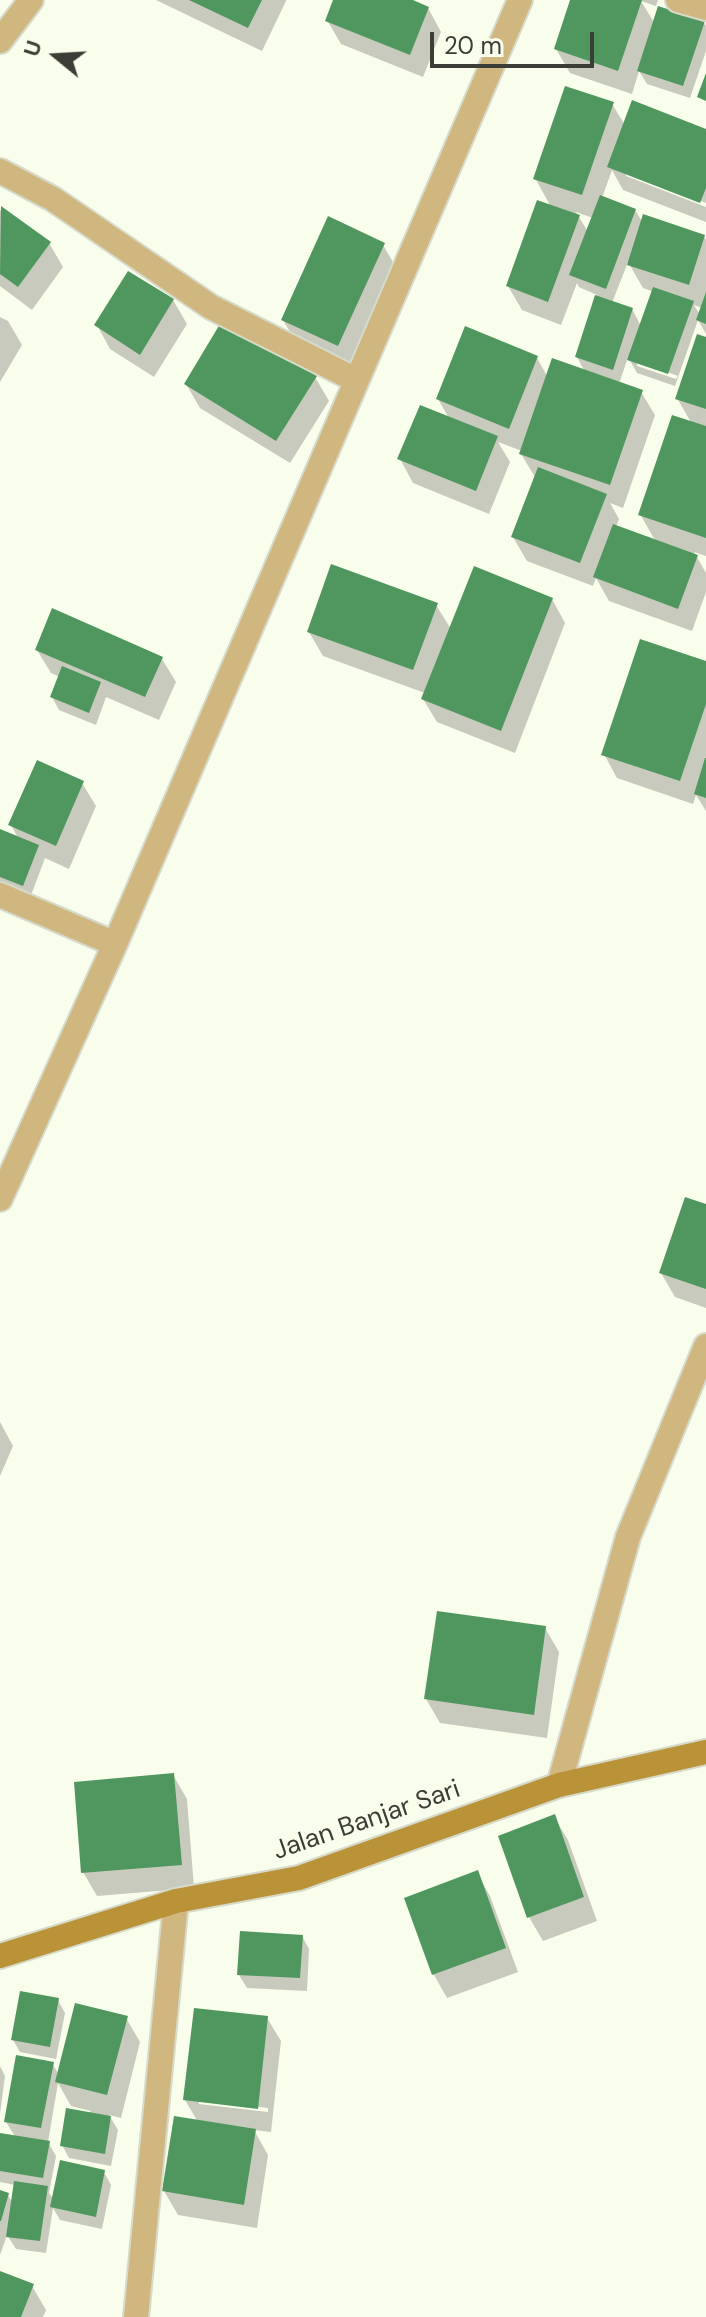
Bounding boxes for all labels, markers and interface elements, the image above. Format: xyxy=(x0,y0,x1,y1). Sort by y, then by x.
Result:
north arrow xyxy=(16,16,96,96)
scale bar xyxy=(434,16,598,66)
text: 20 m xyxy=(444,30,502,61)
text: U xyxy=(17,37,49,60)
street label: Jalan Banjar Sari xyxy=(269,1774,465,1868)

